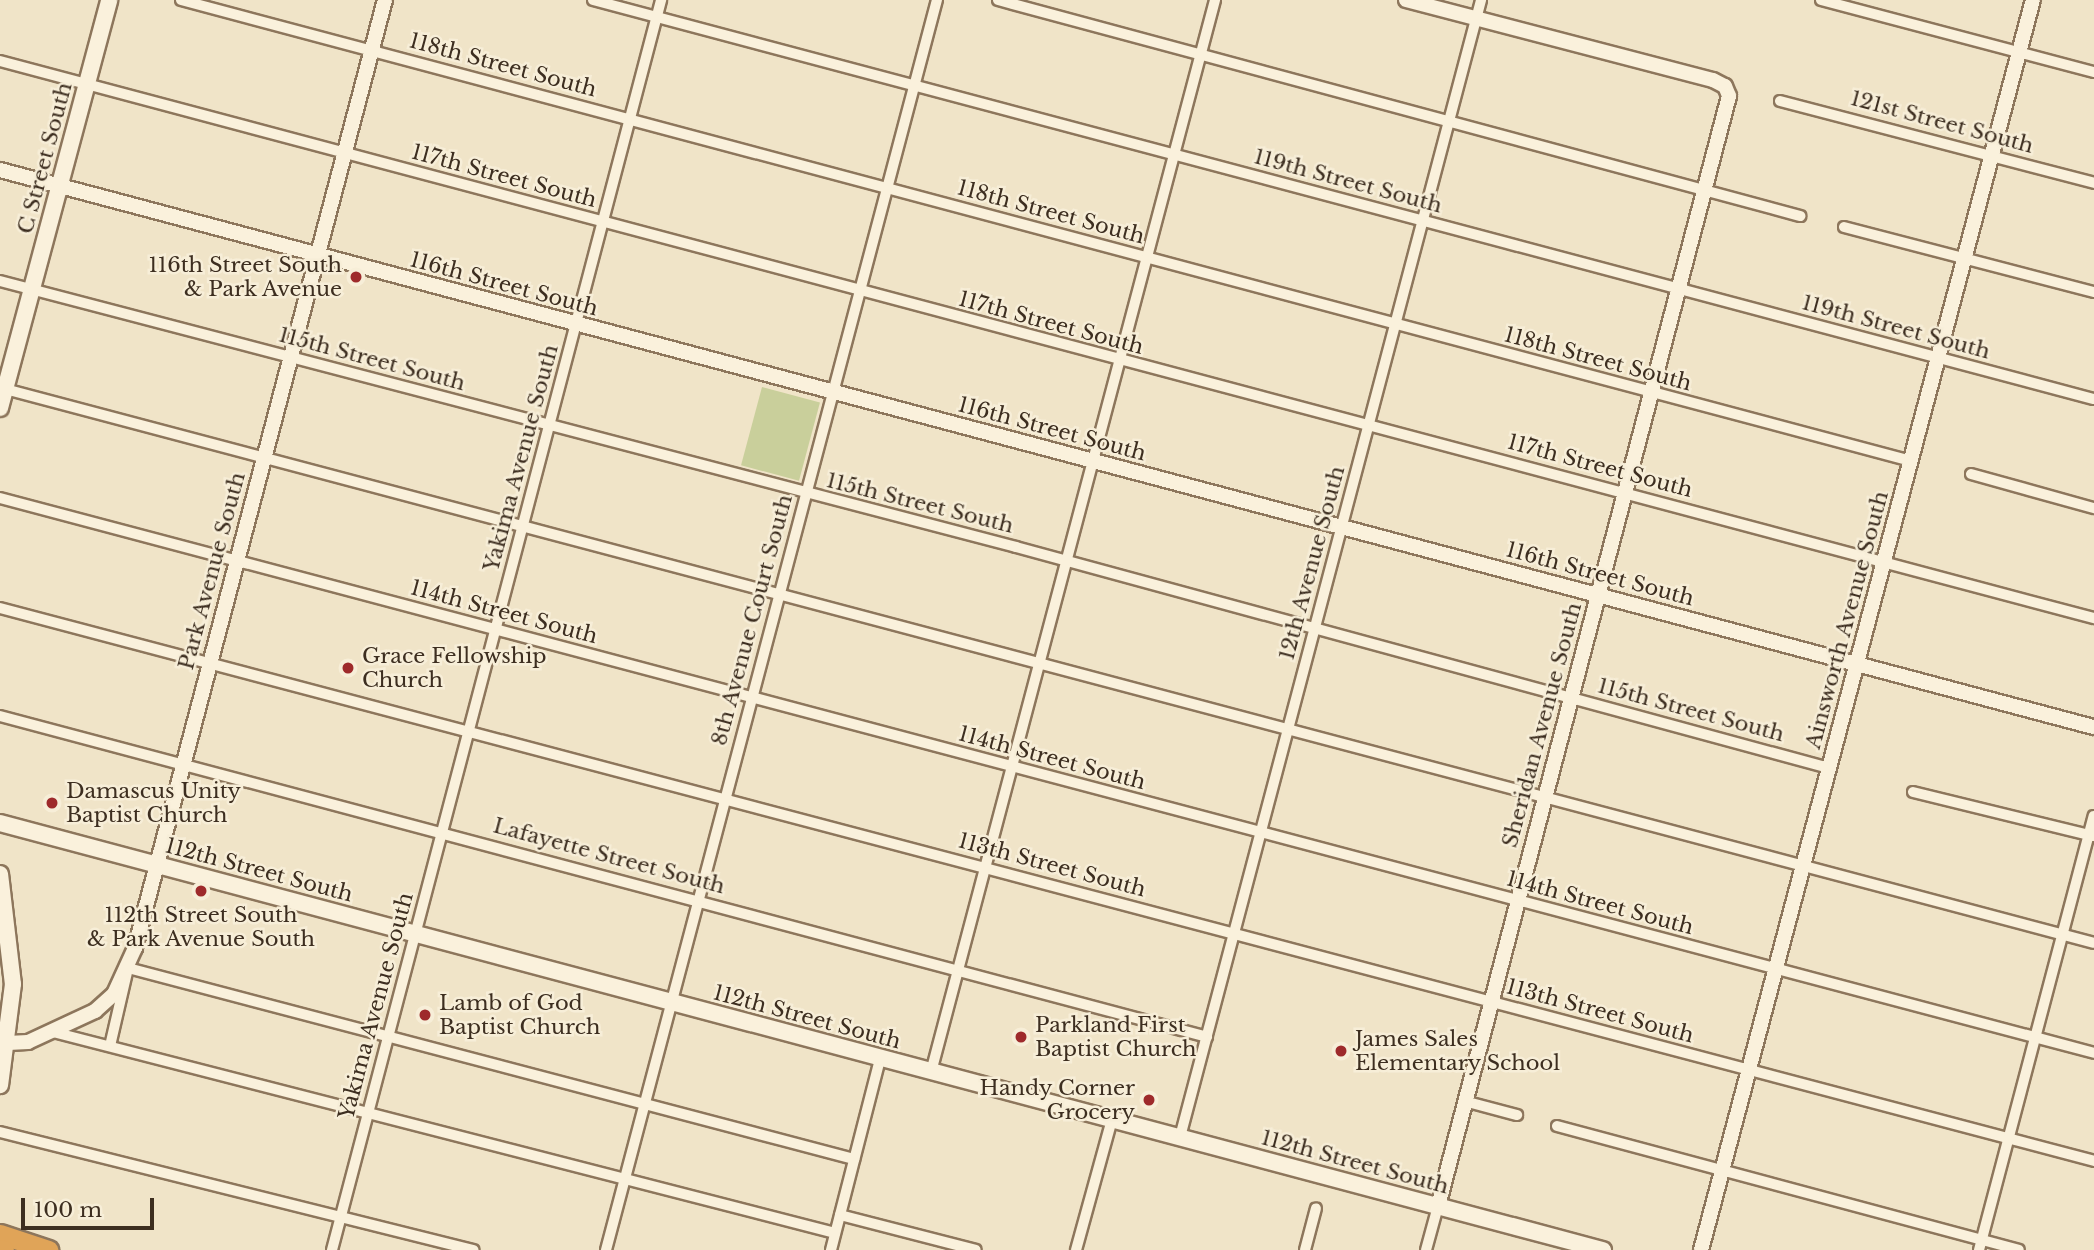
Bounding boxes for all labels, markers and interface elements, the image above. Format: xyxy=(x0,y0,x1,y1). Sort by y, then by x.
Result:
street label: 118th Street South xyxy=(407,28,599,102)
street label: C Street South xyxy=(13,79,77,237)
street label: 121st Street South xyxy=(1848,85,2036,159)
street label: 117th Street South xyxy=(409,139,599,213)
street label: 119th Street South xyxy=(1251,144,1445,218)
street label: 118th Street South xyxy=(955,175,1147,249)
street label: 116th Street South xyxy=(407,247,601,321)
place label: 116th Street South & Park Avenue xyxy=(148,252,342,302)
marker: 116th Street South & Park Avenue xyxy=(348,269,364,285)
street label: 117th Street South xyxy=(956,286,1146,360)
street label: 119th Street South xyxy=(1799,290,1993,364)
street label: 115th Street South xyxy=(276,322,468,396)
street label: 118th Street South xyxy=(1502,322,1694,396)
street label: Yakima Avenue South xyxy=(478,341,564,575)
street label: 116th Street South xyxy=(955,392,1149,466)
street label: 117th Street South xyxy=(1505,429,1695,503)
street label: 12th Avenue South xyxy=(1274,463,1350,663)
street label: 115th Street South xyxy=(824,468,1016,538)
street label: Park Avenue South xyxy=(173,469,251,673)
street label: Ainsworth Avenue South xyxy=(1800,488,1894,752)
street label: 8th Avenue Court South xyxy=(706,491,798,749)
street label: 116th Street South xyxy=(1503,537,1697,611)
street label: 114th Street South xyxy=(408,575,600,649)
street label: Sheridan Avenue South xyxy=(1497,599,1587,851)
place label: Grace Fellowship Church xyxy=(362,643,547,693)
marker: Grace Fellowship Church xyxy=(340,660,356,676)
street label: 115th Street South xyxy=(1595,673,1787,747)
street label: 114th Street South xyxy=(956,721,1148,795)
place label: Damascus Unity Baptist Church xyxy=(66,778,241,828)
marker: Damascus Unity Baptist Church xyxy=(44,795,60,811)
street label: Lafayette Street South xyxy=(490,813,728,899)
street label: 113th Street South xyxy=(956,828,1148,902)
street label: 112th Street South xyxy=(163,833,355,907)
street label: 114th Street South xyxy=(1504,866,1696,940)
marker: 112th Street South & Park Avenue South xyxy=(193,883,209,899)
street label: Yakima Avenue South xyxy=(333,889,419,1123)
place label: 112th Street South & Park Avenue South xyxy=(87,902,315,952)
street label: 113th Street South xyxy=(1504,974,1696,1048)
street label: 112th Street South xyxy=(711,980,903,1054)
place label: Lamb of God Baptist Church xyxy=(439,990,600,1040)
marker: Lamb of God Baptist Church xyxy=(417,1007,433,1023)
place label: Parkland First Baptist Church xyxy=(1035,1012,1196,1062)
place label: James Sales Elementary School xyxy=(1355,1026,1561,1076)
marker: Parkland First Baptist Church xyxy=(1013,1029,1029,1045)
marker: James Sales Elementary School xyxy=(1333,1043,1349,1059)
place label: Handy Corner Grocery xyxy=(979,1075,1135,1125)
marker: Handy Corner Grocery xyxy=(1141,1092,1157,1108)
street label: 112th Street South xyxy=(1259,1125,1451,1199)
scale bar xyxy=(24,1184,158,1228)
text: 100 m xyxy=(34,1197,102,1223)

